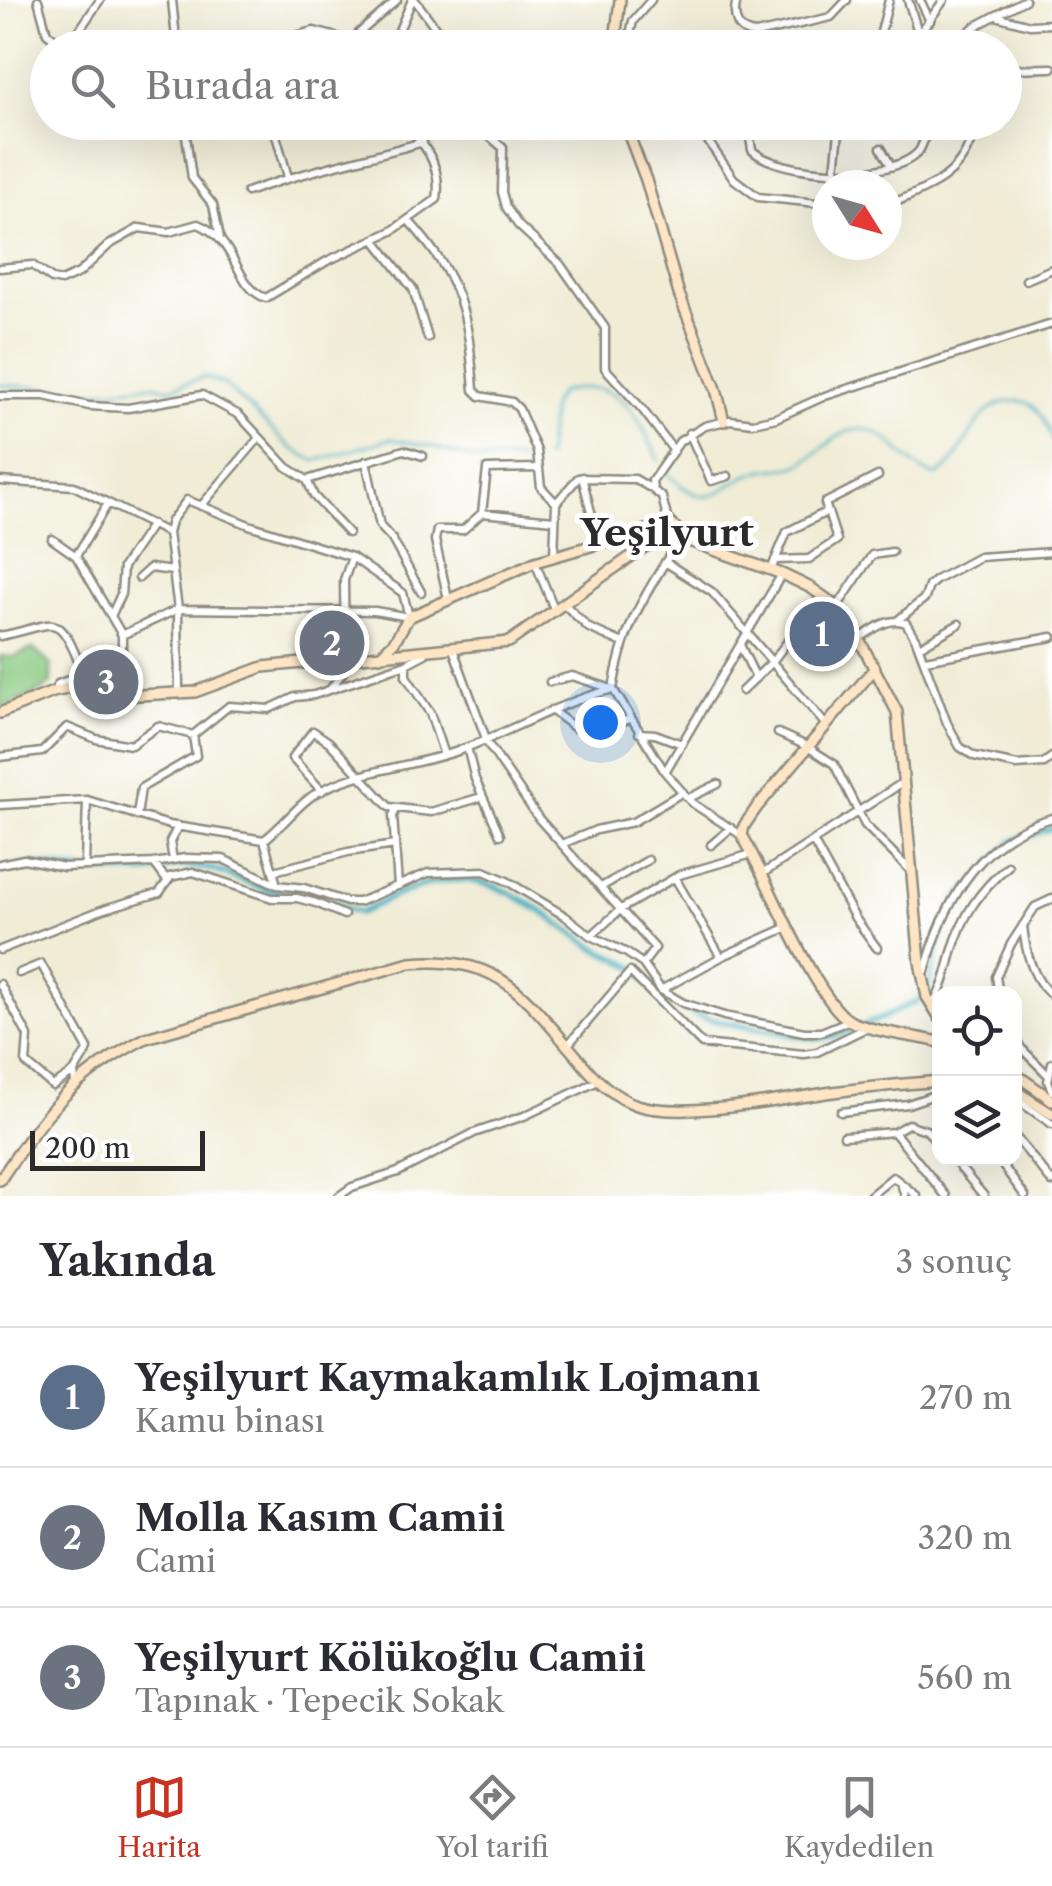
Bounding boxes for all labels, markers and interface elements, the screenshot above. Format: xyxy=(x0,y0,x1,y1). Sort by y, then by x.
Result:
search box xyxy=(30,30,1022,140)
icon: search xyxy=(65,58,120,113)
text: Burada ara xyxy=(145,62,340,109)
north arrow xyxy=(812,170,902,260)
district label: Yeşilyurt xyxy=(579,509,754,556)
pin: 1 xyxy=(790,596,854,672)
pin: 2 xyxy=(300,606,364,680)
pin: 3 xyxy=(74,644,138,720)
your location xyxy=(575,697,626,748)
map controls xyxy=(932,986,1022,1166)
button: locate xyxy=(932,986,1022,1076)
button: layers xyxy=(932,1076,1022,1166)
scale bar xyxy=(30,1126,205,1170)
text: 200 m xyxy=(45,1131,130,1165)
text: Yakında xyxy=(40,1235,215,1287)
text: 3 sonuç xyxy=(895,1242,1012,1281)
text: Yeşilyurt Kaymakamlık Lojmanı xyxy=(135,1354,760,1401)
text: 1 xyxy=(65,1378,80,1417)
text: 270 m xyxy=(919,1378,1012,1417)
text: Kamu binası xyxy=(135,1401,324,1440)
text: Molla Kasım Camii xyxy=(135,1494,505,1541)
text: 2 xyxy=(63,1518,82,1557)
text: 320 m xyxy=(917,1518,1012,1557)
text: Cami xyxy=(135,1541,216,1580)
text: Yeşilyurt Kölükoğlu Camii xyxy=(135,1634,646,1681)
text: 3 xyxy=(63,1658,82,1697)
text: 560 m xyxy=(917,1658,1012,1697)
text: Tapınak · Tepecik Sokak xyxy=(135,1681,504,1720)
tab: Harita xyxy=(118,1770,201,1864)
tab: Yol tarifi xyxy=(436,1770,549,1864)
tab: Kaydedilen xyxy=(784,1770,934,1864)

